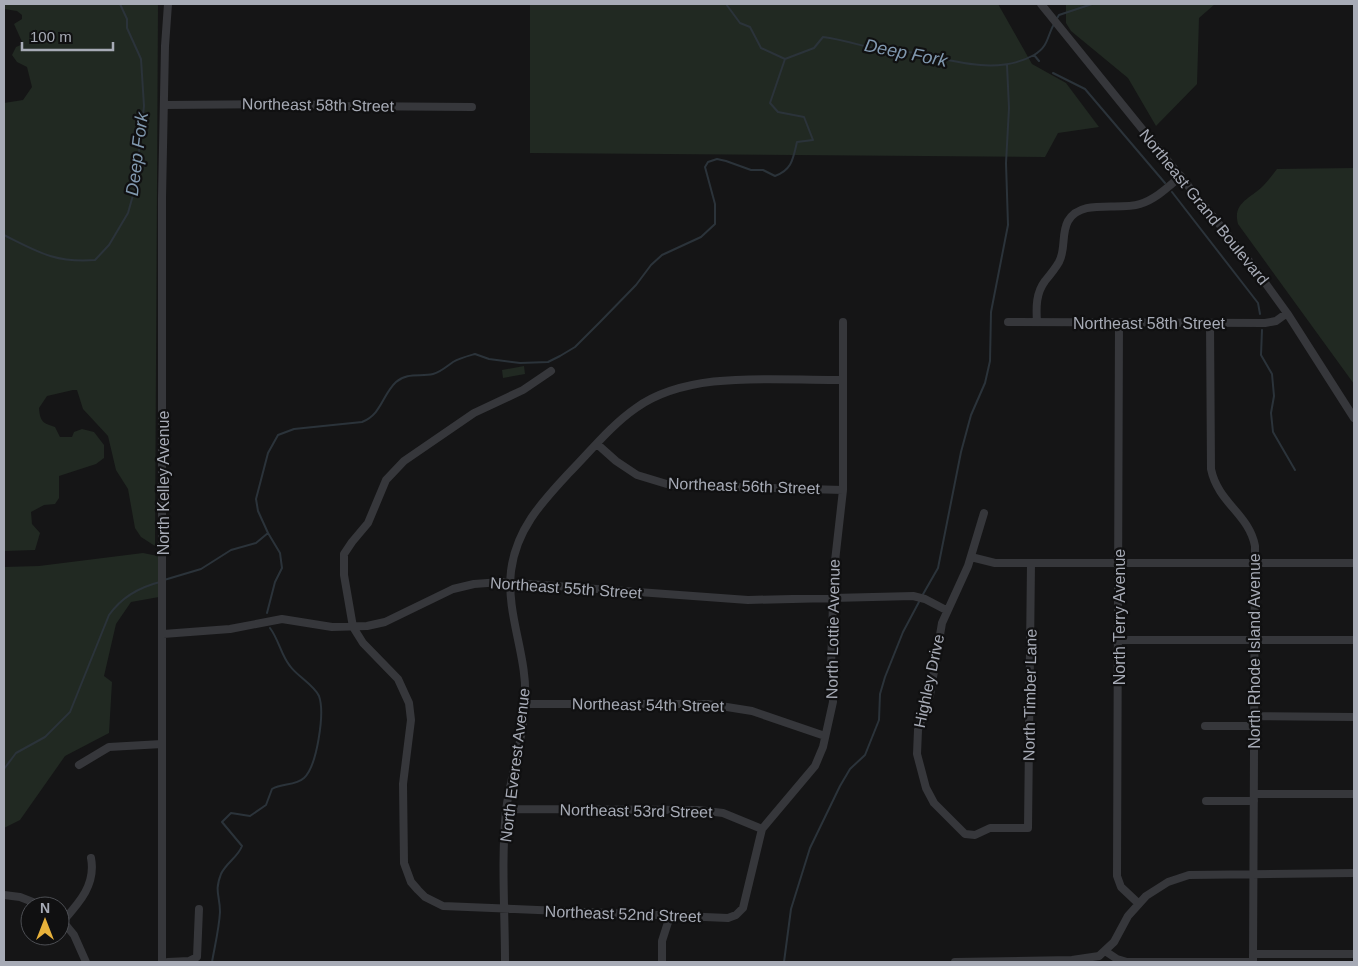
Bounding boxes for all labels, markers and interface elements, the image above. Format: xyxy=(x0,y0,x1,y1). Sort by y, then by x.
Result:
scale bar xyxy=(22,20,114,52)
text: 100 m xyxy=(30,28,72,45)
water label: Deep Fork xyxy=(863,35,950,71)
street label: Northeast 58th Street xyxy=(242,95,395,115)
water label: Deep Fork xyxy=(122,110,152,197)
street label: Northeast Grand Boulevard xyxy=(1136,126,1272,288)
street label: Northeast 58th Street xyxy=(1073,315,1226,332)
street label: North Kelley Avenue xyxy=(155,411,172,555)
street label: Northeast 56th Street xyxy=(668,475,821,497)
street label: North Terry Avenue xyxy=(1111,549,1128,685)
street label: North Rhode Island Avenue xyxy=(1246,553,1263,749)
street label: North Lottie Avenue xyxy=(823,559,843,699)
street label: Northeast 55th Street xyxy=(490,574,643,602)
street label: North Timber Lane xyxy=(1020,629,1040,761)
street label: Highley Drive xyxy=(911,633,947,729)
street label: North Everest Avenue xyxy=(497,687,533,843)
street label: Northeast 54th Street xyxy=(572,695,725,715)
street label: Northeast 53rd Street xyxy=(559,801,713,821)
north arrow xyxy=(20,896,70,946)
text: N xyxy=(40,900,50,916)
street label: Northeast 52nd Street xyxy=(544,903,702,925)

